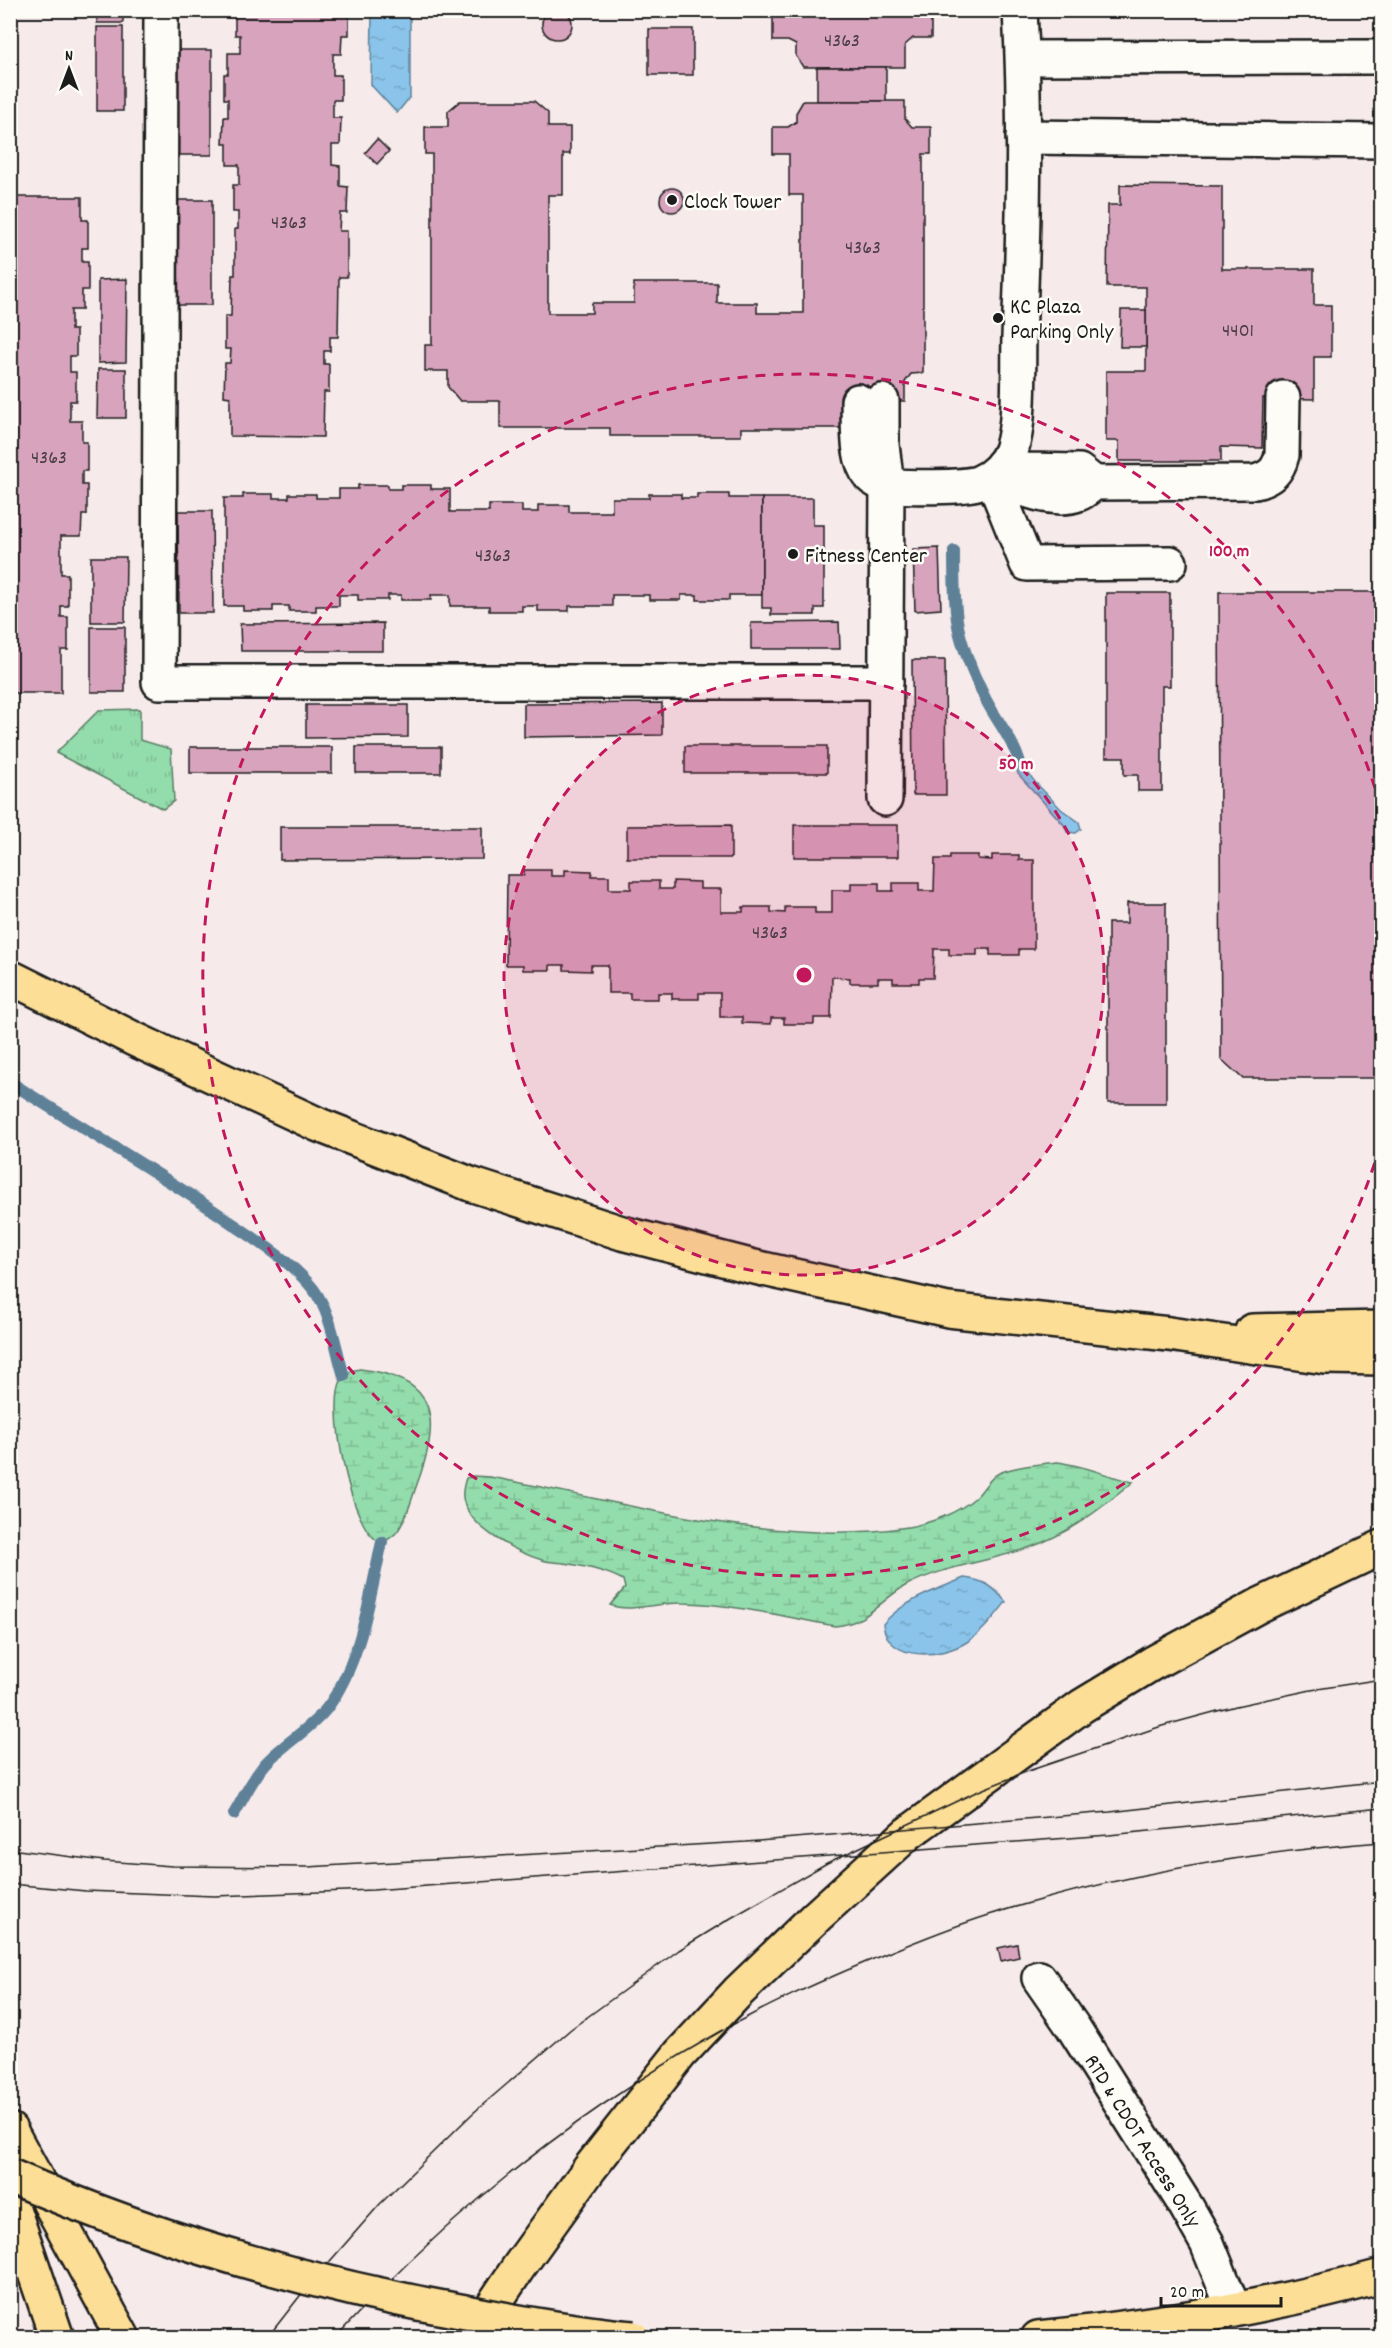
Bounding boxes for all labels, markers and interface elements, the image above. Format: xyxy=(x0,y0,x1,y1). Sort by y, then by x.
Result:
house number: 4363 xyxy=(824,28,860,56)
north arrow xyxy=(39,39,99,99)
text: N xyxy=(65,45,73,68)
place label: Clock Tower xyxy=(684,188,782,219)
marker: Clock Tower xyxy=(665,193,679,207)
house number: 4363 xyxy=(271,210,307,238)
house number: 4363 xyxy=(845,235,881,263)
place label: KC Plaza Parking Only xyxy=(1010,293,1114,349)
marker: KC Plaza Parking Only xyxy=(991,311,1005,325)
house number: 4401 xyxy=(1222,318,1254,346)
house number: 4363 xyxy=(31,445,67,473)
text: 100 m xyxy=(1209,540,1249,565)
place label: Fitness Center xyxy=(805,542,928,573)
house number: 4363 xyxy=(475,543,511,571)
marker: Fitness Center xyxy=(786,547,800,561)
text: 50 m xyxy=(999,753,1033,778)
house number: 4363 xyxy=(752,920,788,948)
centre of rings xyxy=(794,965,814,985)
street label: RTD & CDOT Access Only xyxy=(1075,2049,1208,2235)
scale bar xyxy=(1161,2270,1281,2308)
text: 20 m xyxy=(1170,2281,1204,2306)

